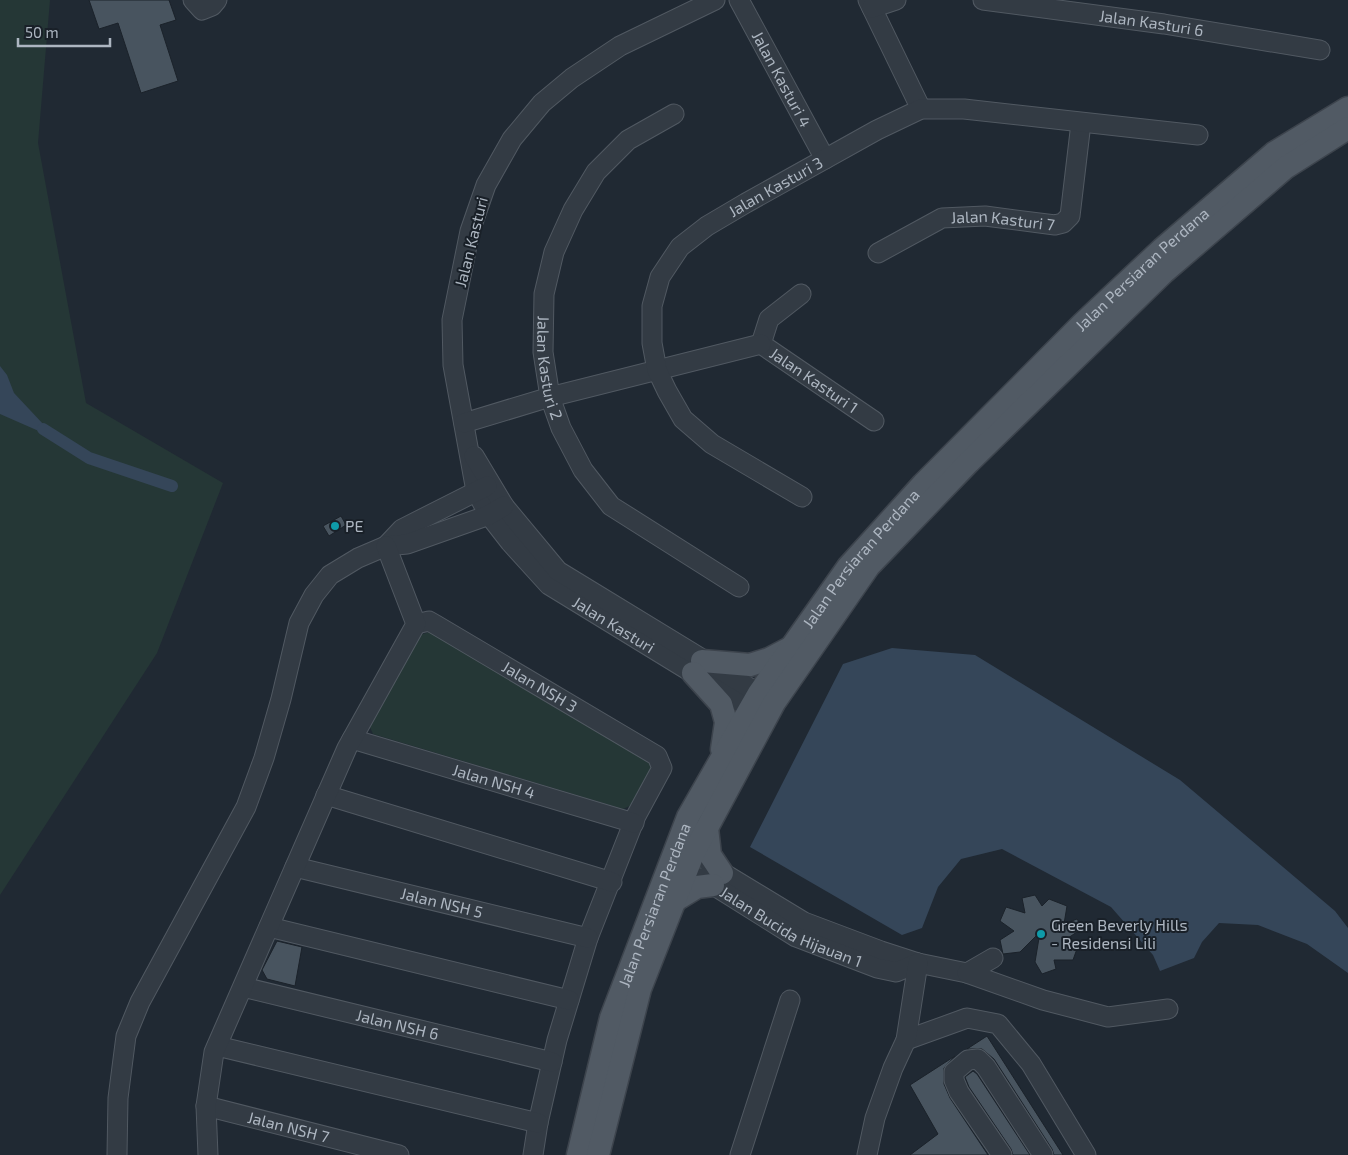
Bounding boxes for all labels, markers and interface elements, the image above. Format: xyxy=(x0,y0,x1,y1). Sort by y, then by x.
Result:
street label: Jalan Kasturi 6 xyxy=(1098,6,1205,39)
scale bar xyxy=(18,15,110,47)
text: 50 m xyxy=(25,23,59,41)
street label: Jalan Kasturi 4 xyxy=(749,28,816,130)
street label: Jalan Kasturi 3 xyxy=(725,152,826,220)
street label: Jalan Kasturi xyxy=(450,195,491,289)
street label: Jalan Persiaran Perdana xyxy=(1071,203,1212,335)
street label: Jalan Kasturi 7 xyxy=(950,206,1056,234)
street label: Jalan Kasturi 2 xyxy=(534,315,567,422)
street label: Jalan Kasturi 1 xyxy=(767,343,862,416)
street label: Jalan Persiaran Perdana xyxy=(798,485,923,631)
place label: PE xyxy=(345,516,363,535)
marker: PE xyxy=(329,520,341,532)
street label: Jalan Kasturi xyxy=(569,592,658,656)
street label: Jalan NSH 3 xyxy=(499,656,581,716)
street label: Jalan NSH 4 xyxy=(451,760,538,802)
street label: Jalan Persiaran Perdana xyxy=(614,820,694,990)
street label: Jalan Bucida Hijauan 1 xyxy=(717,882,865,970)
street label: Jalan NSH 5 xyxy=(399,883,485,921)
place label: Green Beverly Hills - Residensi Lili xyxy=(1051,915,1188,952)
marker: Green Beverly Hills - Residensi Lili xyxy=(1035,928,1047,940)
street label: Jalan NSH 6 xyxy=(354,1005,441,1043)
street label: Jalan NSH 7 xyxy=(246,1107,331,1146)

